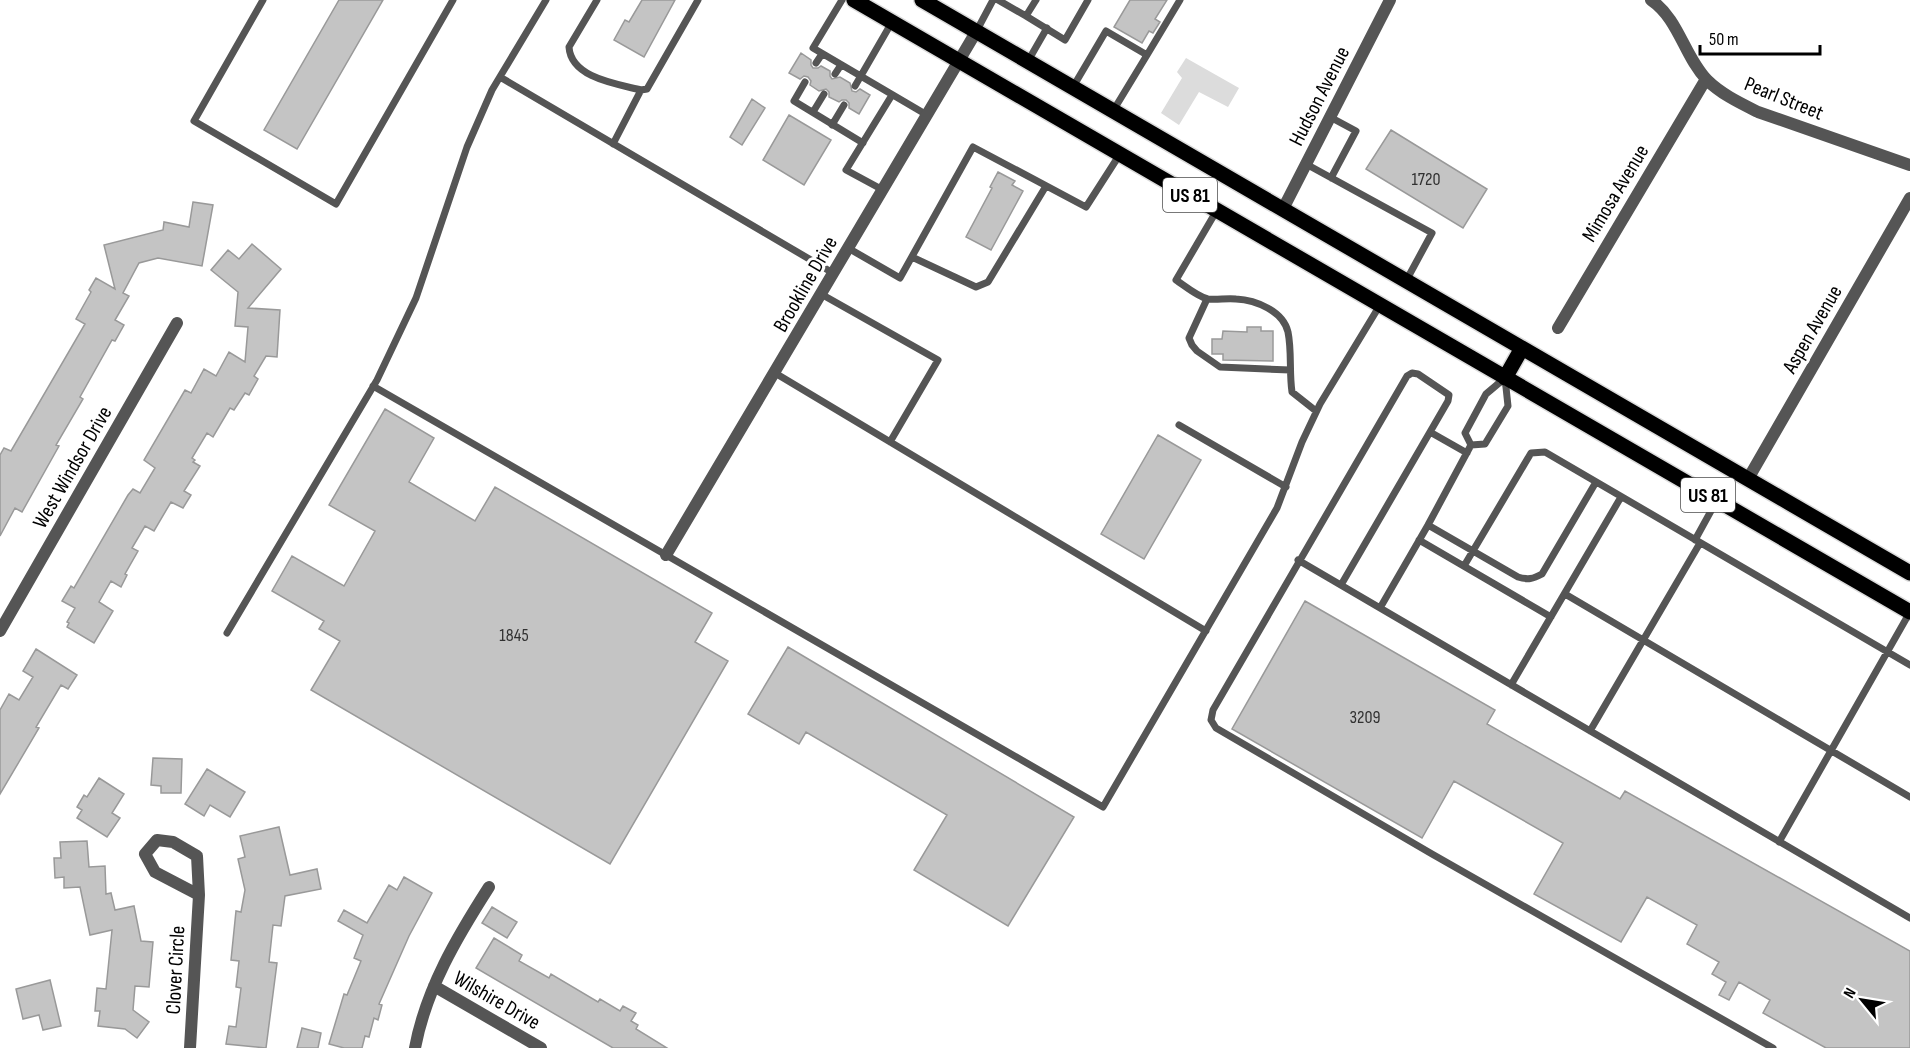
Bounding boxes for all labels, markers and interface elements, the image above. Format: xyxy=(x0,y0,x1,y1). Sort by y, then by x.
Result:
scale bar xyxy=(1700,18,1820,56)
text: 50 m xyxy=(1709,29,1739,50)
street label: Hudson Avenue xyxy=(1284,42,1355,150)
street label: Pearl Street xyxy=(1741,71,1827,126)
street label: Mimosa Avenue xyxy=(1577,140,1654,246)
house number: 1720 xyxy=(1412,169,1440,190)
road number: US 81 xyxy=(1163,178,1217,212)
street label: Brookline Drive xyxy=(768,232,843,336)
street label: Aspen Avenue xyxy=(1777,281,1848,379)
street label: West Windsor Drive xyxy=(27,402,117,533)
road number: US 81 xyxy=(1681,478,1735,512)
house number: 1845 xyxy=(499,625,529,646)
house number: 3209 xyxy=(1350,707,1381,728)
street label: Clover Circle xyxy=(161,925,190,1015)
street label: Wilshire Drive xyxy=(449,966,545,1035)
north arrow xyxy=(1832,970,1892,1030)
text: N xyxy=(1840,985,1861,1002)

